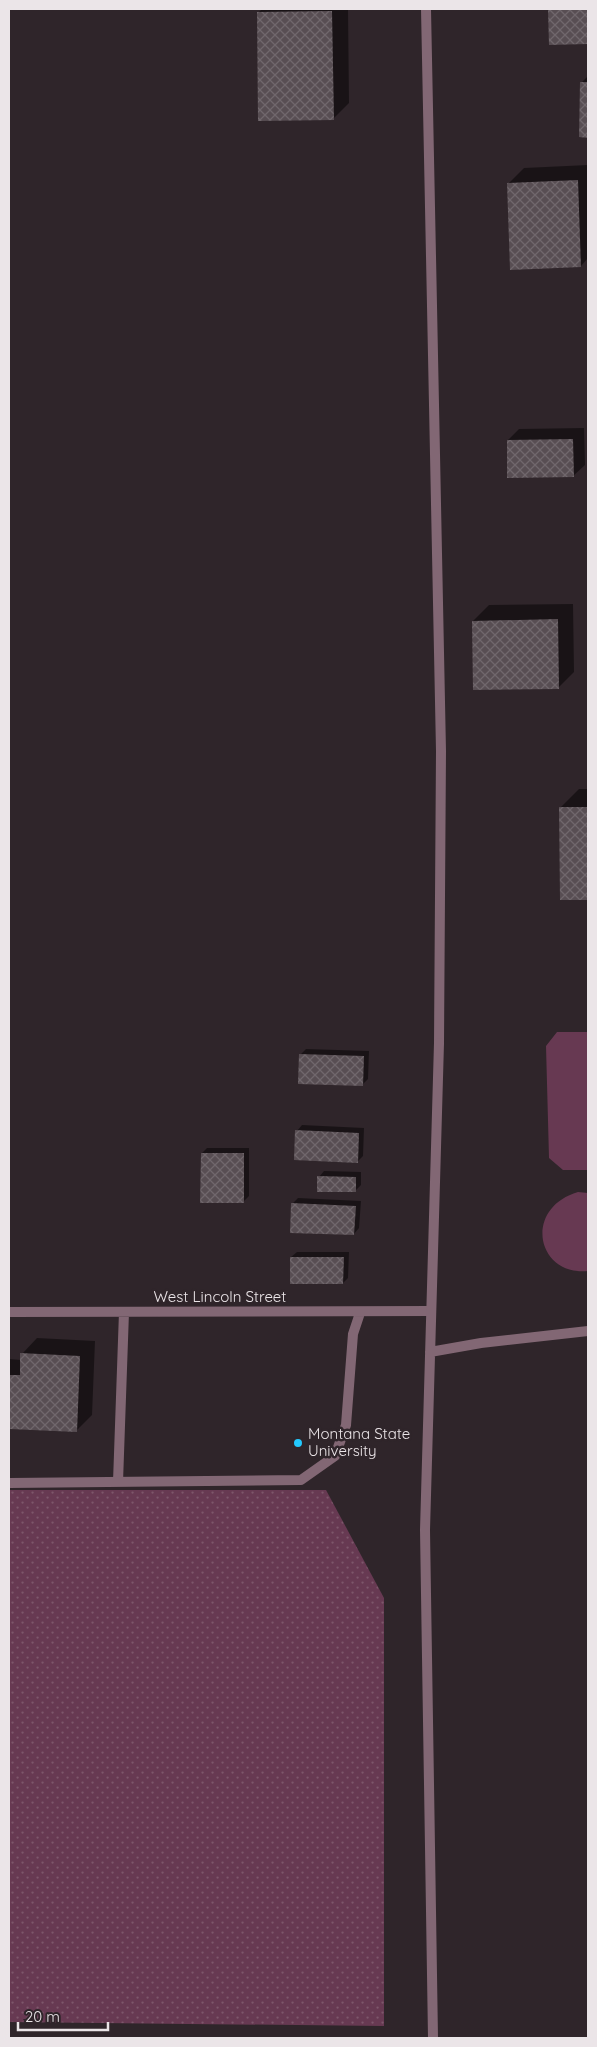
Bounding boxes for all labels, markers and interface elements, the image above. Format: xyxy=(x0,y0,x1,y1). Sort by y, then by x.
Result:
street label: West Lincoln Street xyxy=(154,1287,286,1306)
place label: Montana State University xyxy=(308,1424,410,1460)
marker: Montana State University xyxy=(292,1437,304,1449)
scale bar xyxy=(18,2000,108,2032)
text: 20 m xyxy=(25,2007,60,2026)

